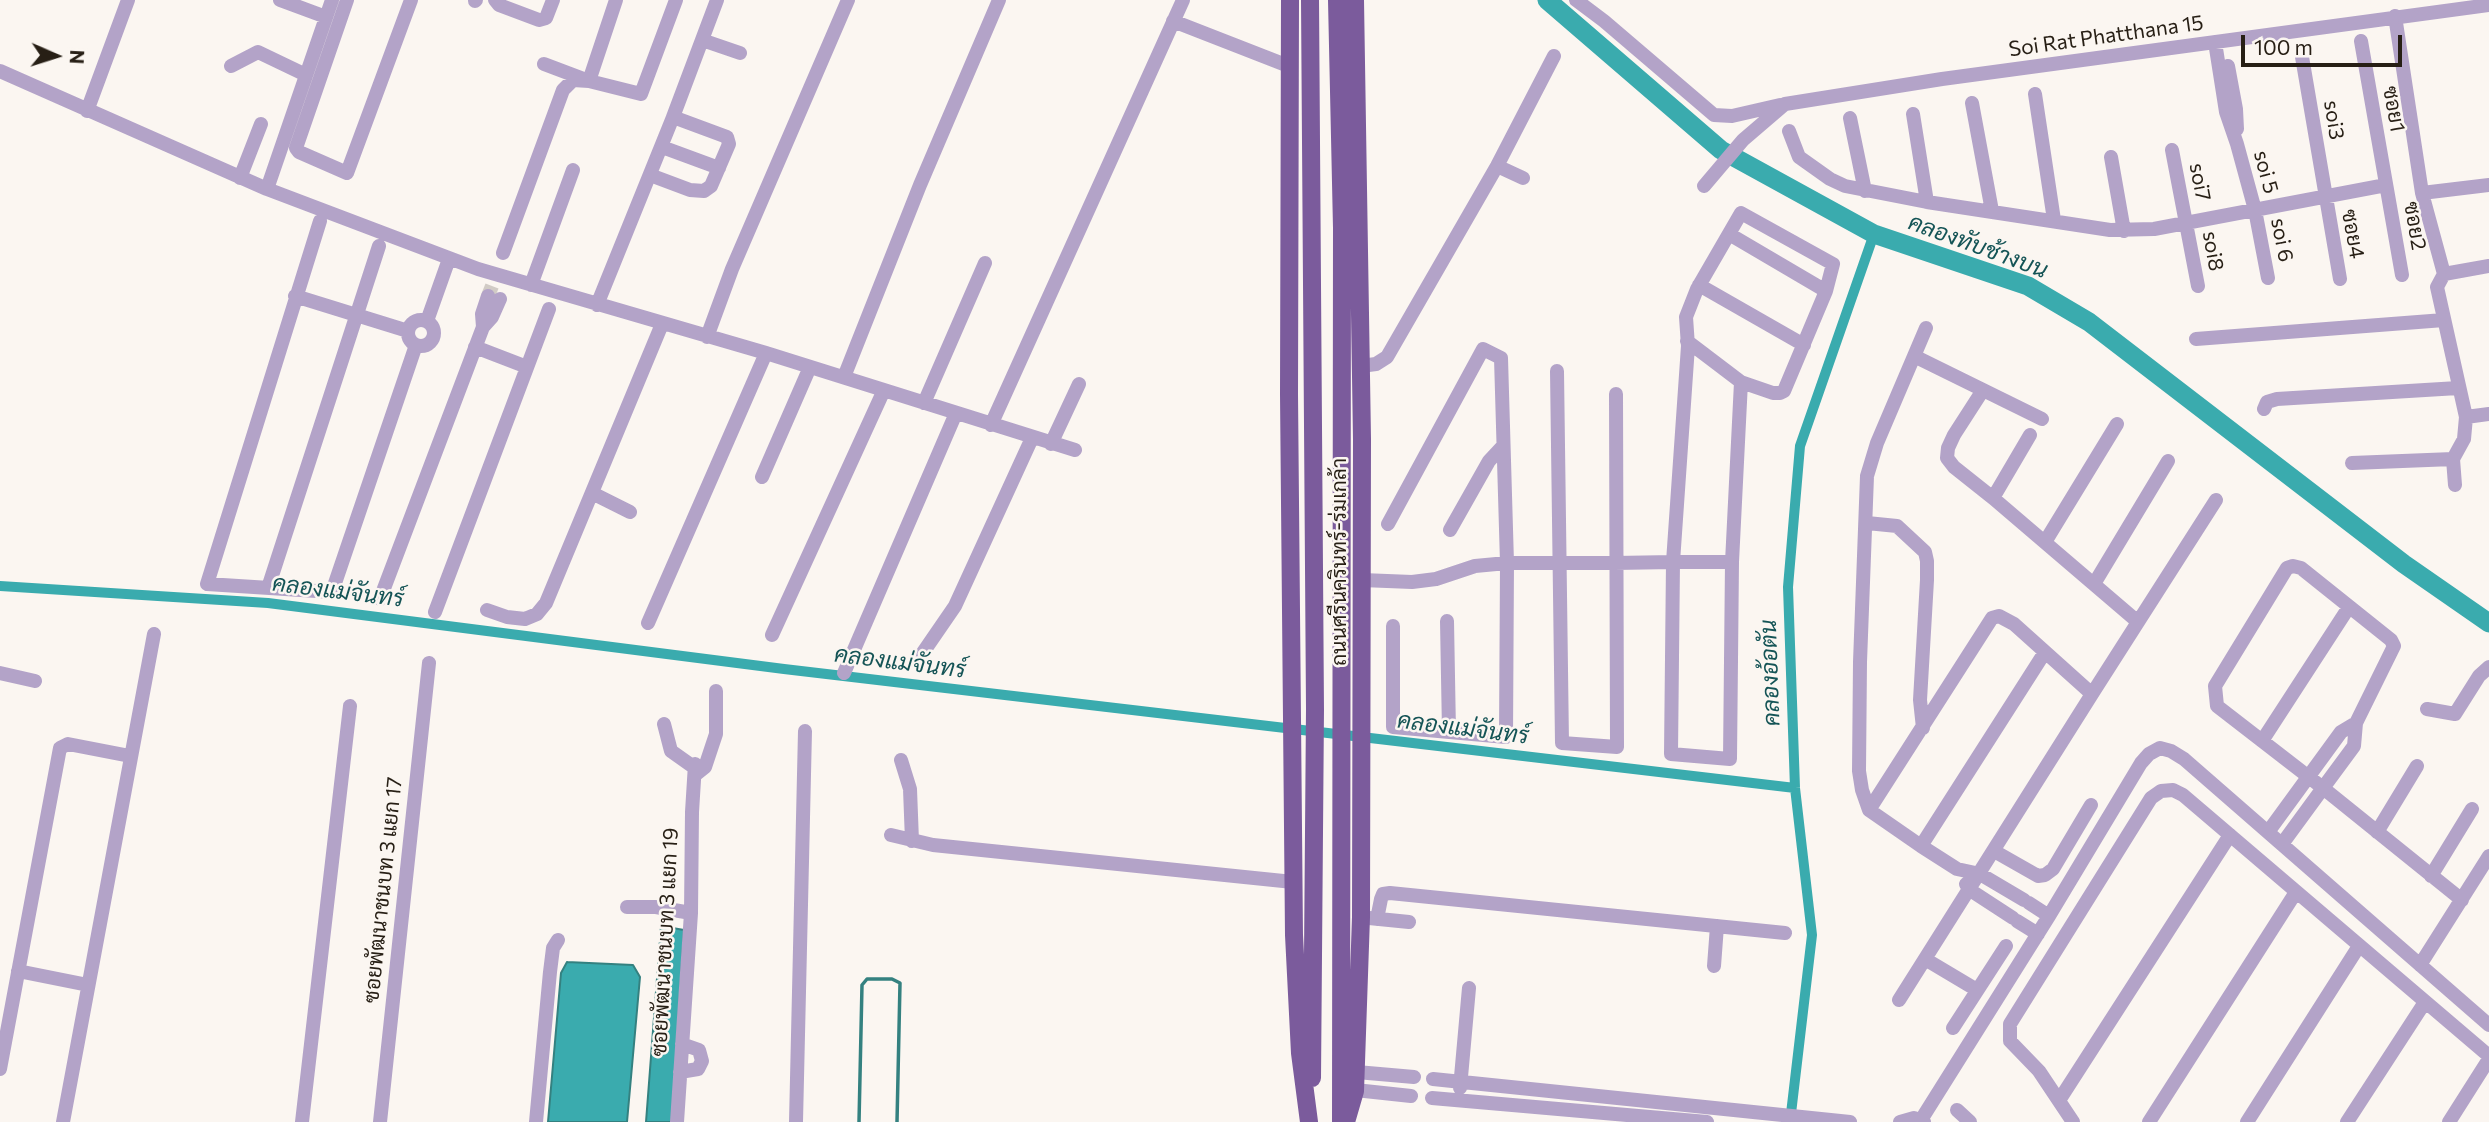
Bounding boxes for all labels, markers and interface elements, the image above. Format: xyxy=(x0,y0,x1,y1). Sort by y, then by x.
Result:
street label: Soi Rat Phatthana 15 xyxy=(2007,10,2205,62)
north arrow xyxy=(21,21,91,91)
scale bar xyxy=(2244,21,2405,65)
text: 100 m xyxy=(2254,34,2313,59)
text: N xyxy=(66,49,89,65)
street label: ซอย1 xyxy=(2378,84,2410,134)
street label: soi3 xyxy=(2318,99,2350,141)
street label: soi 5 xyxy=(2248,148,2284,196)
street label: soi7 xyxy=(2184,161,2216,203)
street label: ซอย2 xyxy=(2398,200,2432,252)
street label: ซอย4 xyxy=(2336,207,2370,261)
water label: คลองทับช้างบน xyxy=(1905,208,2051,284)
street label: soi 6 xyxy=(2265,216,2299,264)
street label: soi8 xyxy=(2197,229,2229,273)
street label: ถนนศรีนครินทร์-ร่มเกล้า xyxy=(1326,458,1352,666)
water label: คลองแม่จันทร์ xyxy=(271,569,405,613)
water label: คลองอ้อตัน xyxy=(1754,619,1786,727)
water label: คลองแม่จันทร์ xyxy=(833,640,967,684)
water label: คลองแม่จันทร์ xyxy=(1396,706,1530,750)
street label: ซอยพัฒนาชนบท 3 แยก 17 xyxy=(359,776,407,1004)
street label: ซอยพัฒนาชนบท 3 แยก 19 xyxy=(646,827,684,1057)

